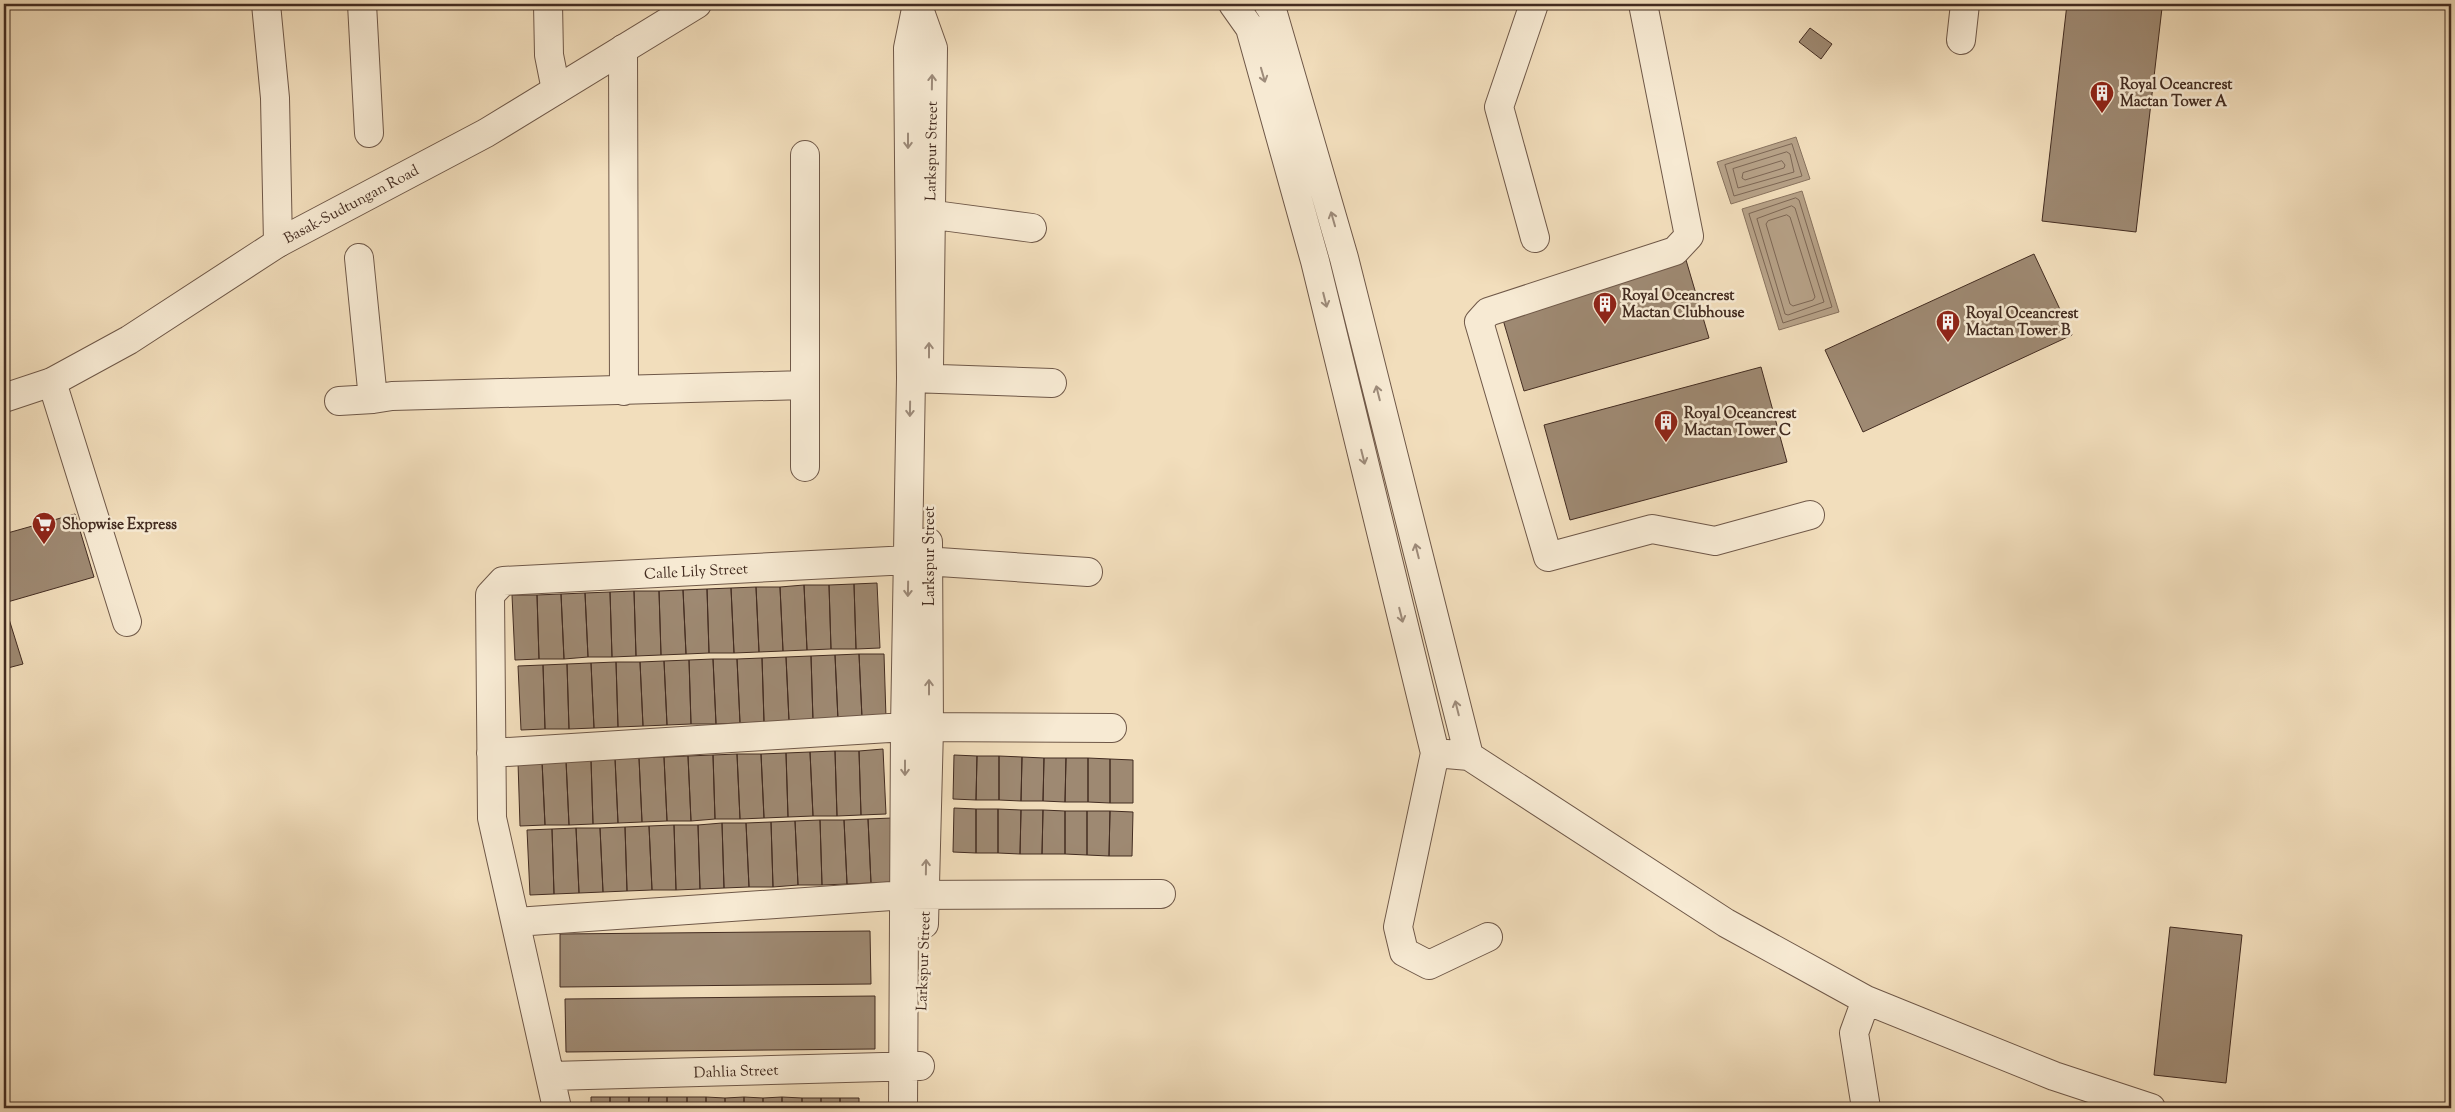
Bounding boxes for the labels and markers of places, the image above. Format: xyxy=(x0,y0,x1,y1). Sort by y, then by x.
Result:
place label: Royal Oceancrest Mactan Tower A xyxy=(2120,75,2233,113)
building icon: Royal Oceancrest Mactan Tower A xyxy=(2089,80,2115,114)
place label: Royal Oceancrest Mactan Clubhouse xyxy=(1622,286,1744,324)
building icon: Royal Oceancrest Mactan Clubhouse xyxy=(1592,291,1618,325)
place label: Royal Oceancrest Mactan Tower B xyxy=(1966,304,2079,342)
building icon: Royal Oceancrest Mactan Tower B xyxy=(1935,309,1961,343)
place label: Royal Oceancrest Mactan Tower C xyxy=(1684,404,1797,442)
building icon: Royal Oceancrest Mactan Tower C xyxy=(1653,409,1679,443)
supermarket icon: Shopwise Express xyxy=(31,511,57,545)
place label: Shopwise Express xyxy=(62,515,177,536)

